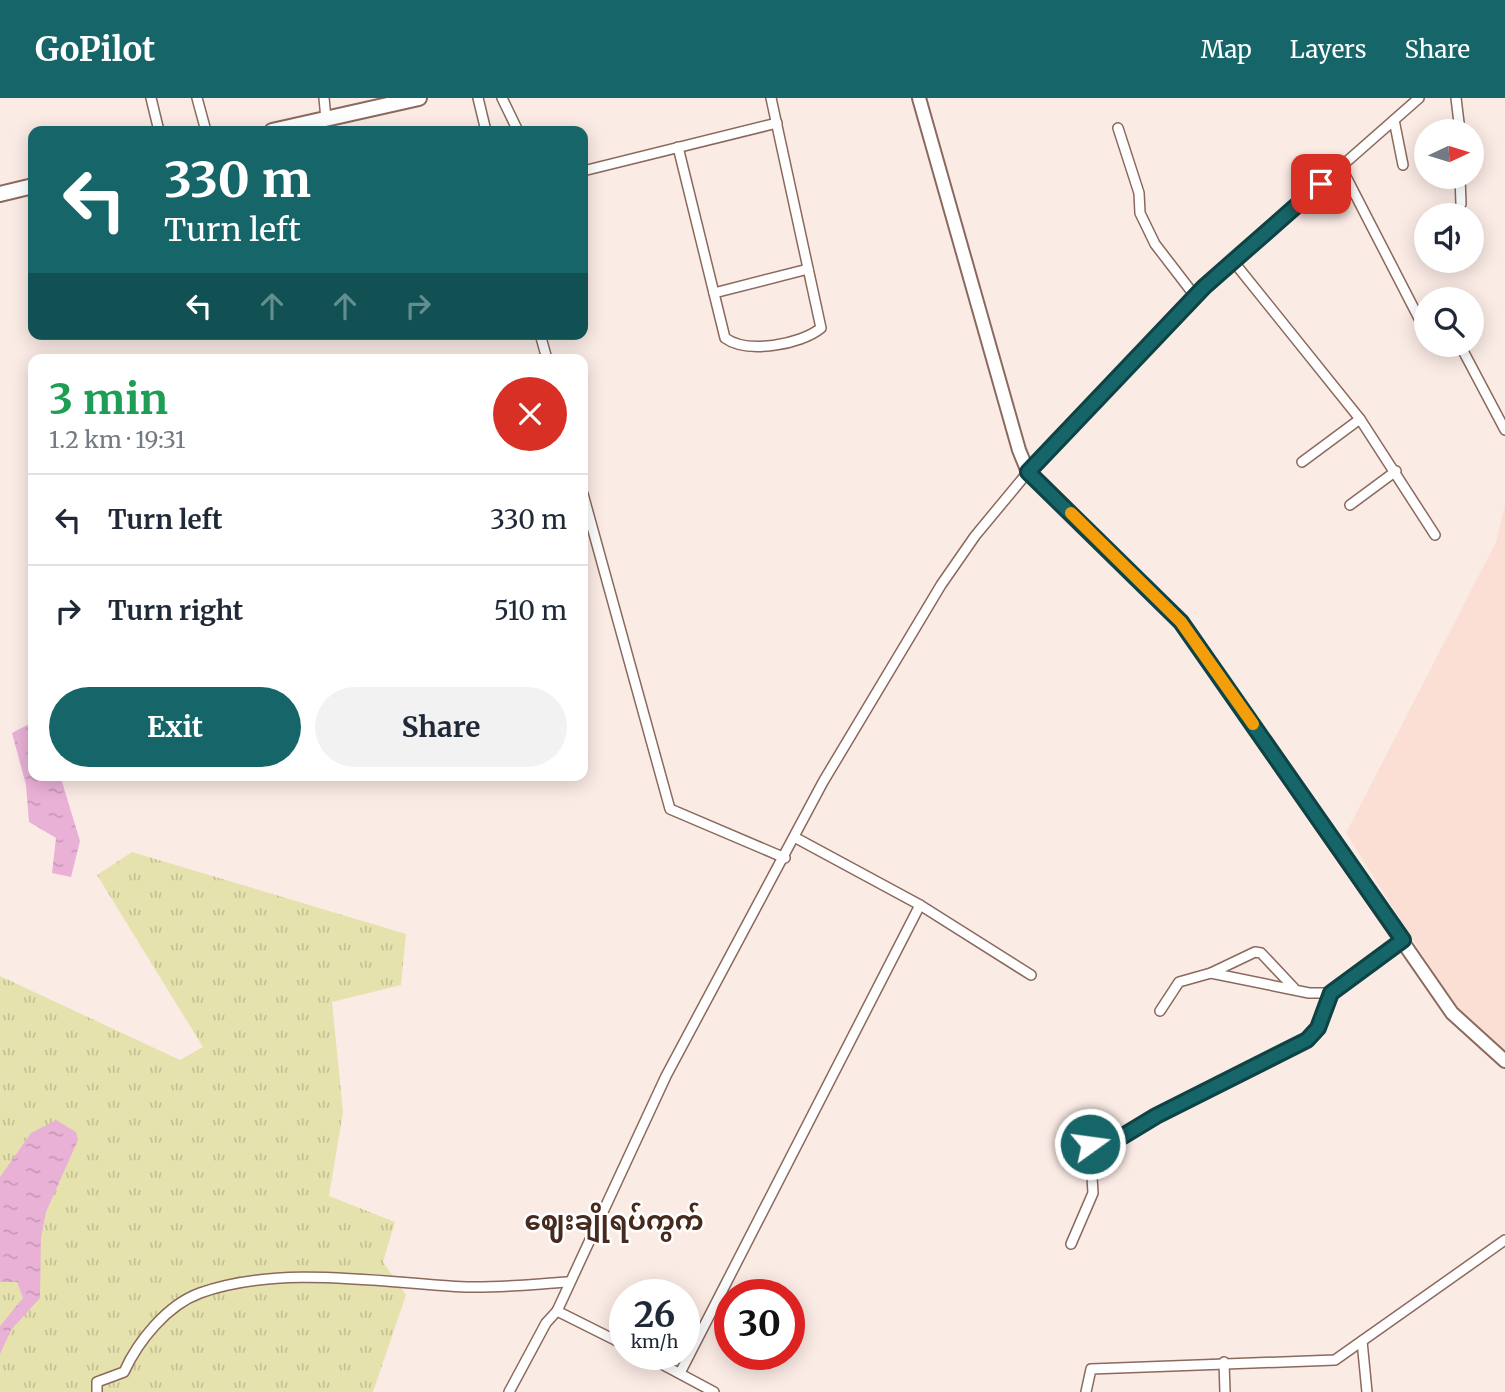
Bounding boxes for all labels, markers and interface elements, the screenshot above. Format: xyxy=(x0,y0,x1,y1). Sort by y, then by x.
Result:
text: GoPilot xyxy=(35,29,155,70)
text: Map xyxy=(1201,34,1252,65)
text: Layers xyxy=(1290,34,1366,65)
text: Share xyxy=(1404,34,1470,65)
north arrow xyxy=(1414,119,1484,189)
map controls xyxy=(1414,119,1484,357)
text: 330 m xyxy=(164,149,311,210)
icon: left xyxy=(49,154,140,245)
pin xyxy=(1291,154,1351,214)
icon: arrive xyxy=(1302,165,1340,203)
button: sound xyxy=(1414,203,1484,273)
text: Turn left xyxy=(164,210,301,250)
icon: left xyxy=(180,287,218,325)
icon: ahead xyxy=(253,287,291,325)
icon: ahead xyxy=(326,287,364,325)
icon: right xyxy=(399,287,437,325)
button: search xyxy=(1414,287,1484,357)
text: 3 min xyxy=(49,373,168,425)
button: close xyxy=(493,377,567,451)
text: 1.2 km · 19:31 xyxy=(49,425,185,454)
icon: left xyxy=(49,501,87,539)
text: Turn left xyxy=(108,503,222,536)
text: 330 m xyxy=(490,503,567,536)
icon: right xyxy=(49,592,87,630)
text: Turn right xyxy=(108,594,243,627)
text: 510 m xyxy=(494,594,567,627)
button: Exit xyxy=(49,687,301,767)
button: Share xyxy=(315,687,567,767)
position arrow xyxy=(1053,1107,1127,1181)
district label: ဈေးချိုရပ်ကွက် xyxy=(524,1202,704,1243)
speed limit sign: 30 xyxy=(714,1279,805,1370)
text: 26 xyxy=(634,1293,675,1337)
text: km/h xyxy=(631,1330,678,1353)

